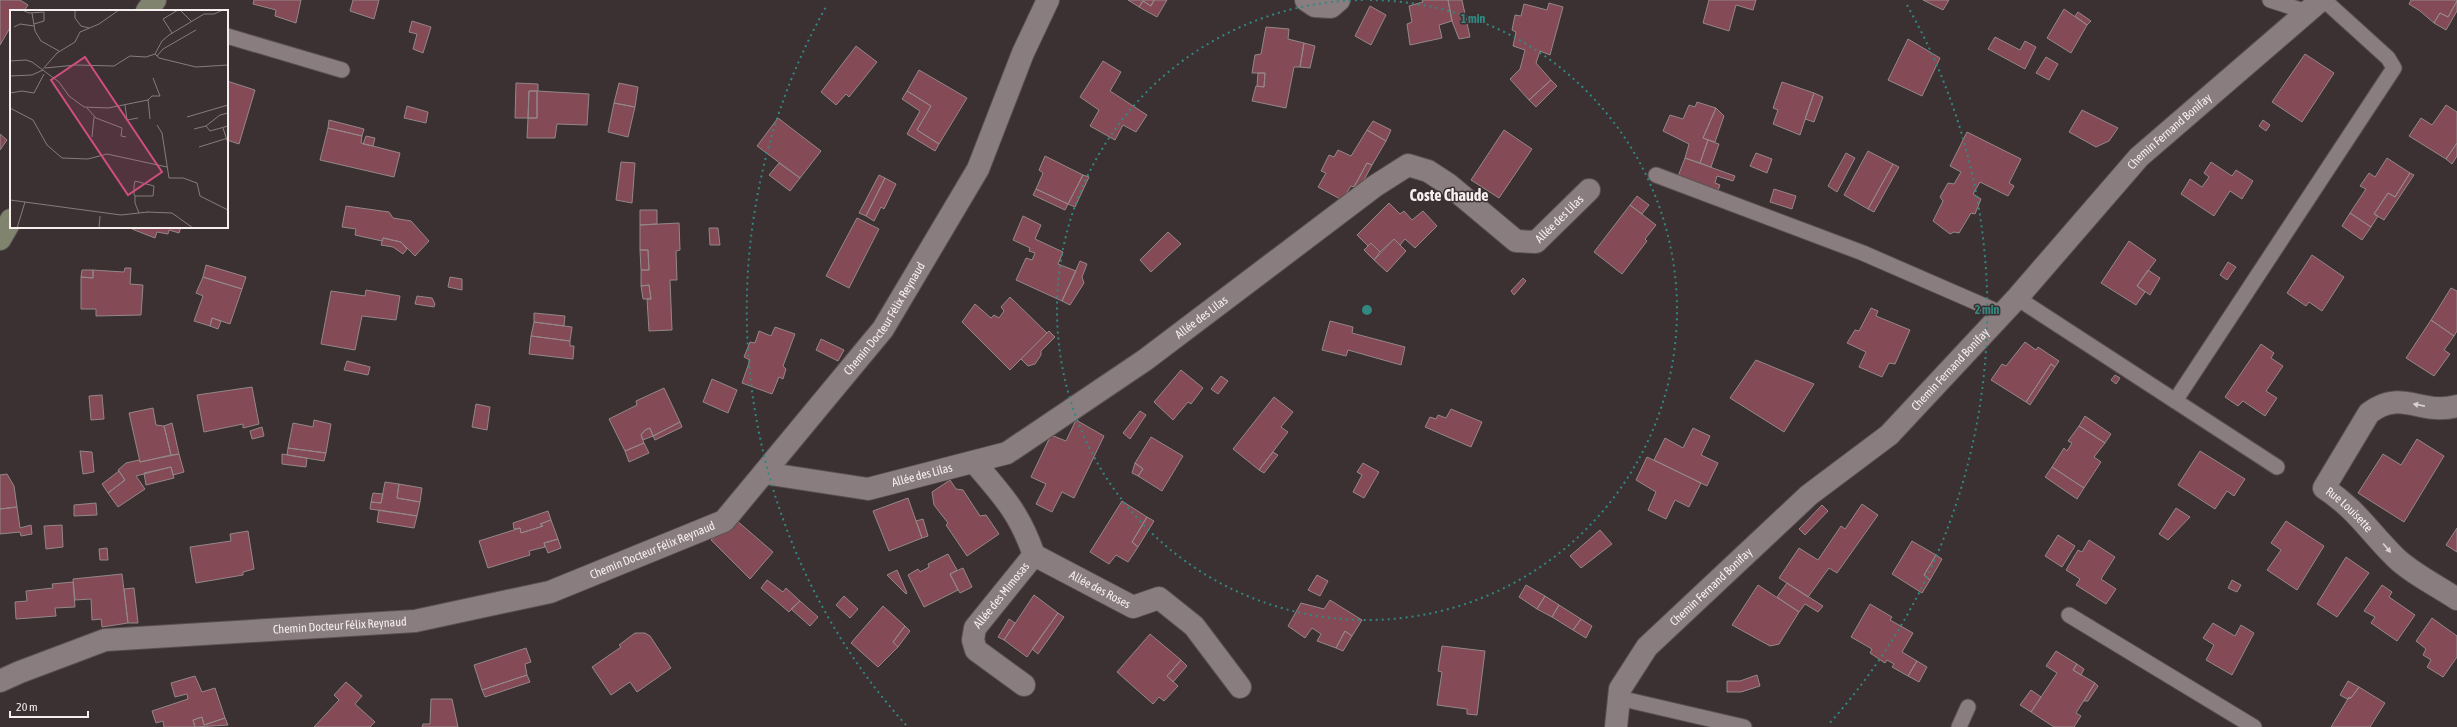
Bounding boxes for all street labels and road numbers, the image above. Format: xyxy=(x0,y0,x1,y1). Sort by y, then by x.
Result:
street label: Chemin Fernand Bonifay xyxy=(2125,91,2214,172)
street label: Allée des Lilas xyxy=(1532,192,1586,246)
street label: Chemin Docteur Félix Reynaud xyxy=(841,260,928,378)
street label: Allée des Lilas xyxy=(1172,293,1230,342)
street label: Chemin Fernand Bonifay xyxy=(1908,325,1992,414)
street label: Allée des Lilas xyxy=(890,460,954,490)
street label: Rue Louisette xyxy=(2323,484,2376,535)
street label: Chemin Docteur Félix Reynaud xyxy=(588,518,717,582)
street label: Chemin Fernand Bonifay xyxy=(1667,545,1755,629)
street label: Allée des Mimosas xyxy=(971,559,1032,631)
street label: Allée des Roses xyxy=(1067,568,1133,611)
street label: Chemin Docteur Félix Reynaud xyxy=(273,615,407,637)

